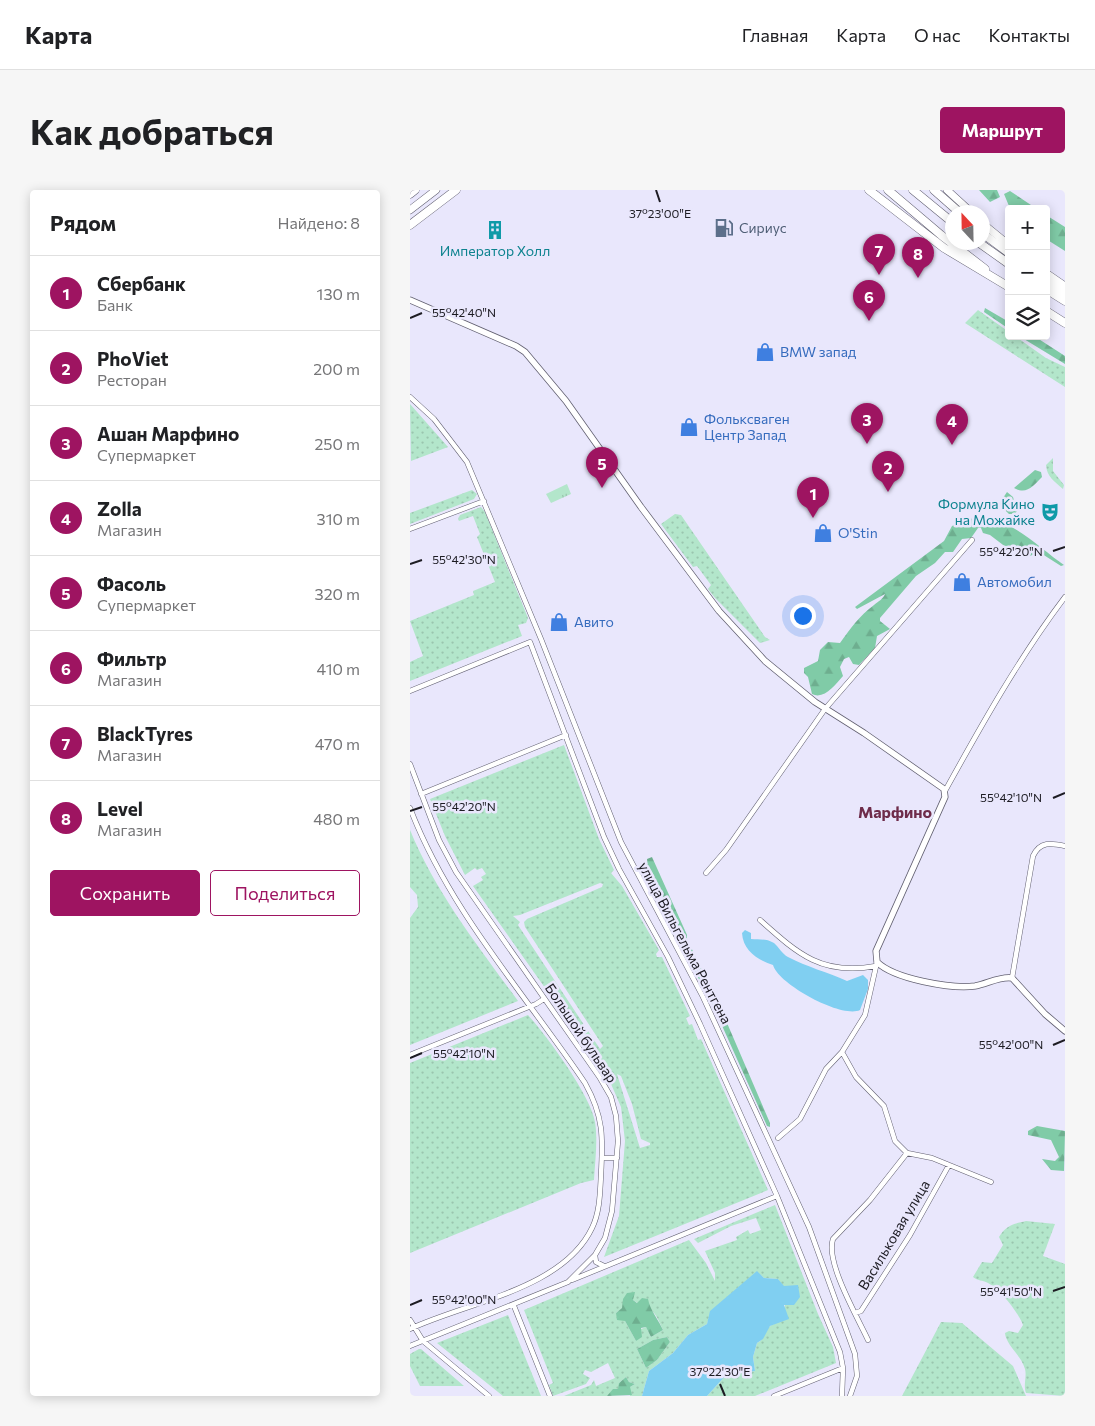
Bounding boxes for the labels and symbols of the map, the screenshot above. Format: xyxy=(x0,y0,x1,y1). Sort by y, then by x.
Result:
north arrow xyxy=(945,205,990,250)
text: 37°23'00"E xyxy=(629,206,691,220)
fuel station icon: Сириус xyxy=(713,217,735,239)
building icon: Император Холл xyxy=(484,219,506,241)
place label: Сириус xyxy=(739,219,787,236)
pin: 7 xyxy=(863,234,895,275)
pin: 8 xyxy=(902,237,934,278)
place label: Император Холл xyxy=(440,242,550,259)
pin: 6 xyxy=(853,280,885,321)
text: 55°42'40"N xyxy=(432,305,496,319)
shop icon: BMW запад xyxy=(754,341,776,363)
place label: BMW запад xyxy=(780,343,856,360)
pin: 3 xyxy=(851,403,883,444)
pin: 4 xyxy=(936,404,968,445)
place label: Фольксваген Центр Запад xyxy=(704,410,790,443)
shop icon: Фольксваген Центр Запад xyxy=(678,416,700,438)
pin: 5 xyxy=(586,447,618,488)
pin: 2 xyxy=(872,451,904,492)
pin: 1 xyxy=(797,477,829,518)
place label: Формула Кино на Можайке xyxy=(938,495,1035,528)
theatre icon: Формула Кино на Можайке xyxy=(1039,501,1061,523)
shop icon: O'Stin xyxy=(812,522,834,544)
place label: O'Stin xyxy=(838,524,878,541)
text: 55°42'20"N xyxy=(979,544,1043,558)
text: 55°42'30"N xyxy=(432,552,496,566)
shop icon: Автомобил xyxy=(951,571,973,593)
place label: Автомобил xyxy=(977,573,1052,590)
your location xyxy=(790,603,816,629)
shop icon: Авито xyxy=(548,611,570,633)
place label: Авито xyxy=(574,613,614,630)
text: 55°42'10"N xyxy=(980,790,1042,804)
text: 55°42'20"N xyxy=(432,799,496,813)
district label: Марфино xyxy=(858,802,933,821)
street label: улица Вильгельма Рентгена xyxy=(635,859,735,1027)
street label: Большой бульвар xyxy=(542,980,621,1086)
text: 55°42'00"N xyxy=(979,1037,1043,1051)
text: 55°42'10"N xyxy=(433,1046,495,1060)
street label: Васильковая улица xyxy=(854,1177,933,1293)
text: 55°41'50"N xyxy=(980,1284,1042,1298)
text: 55°42'00"N xyxy=(432,1292,496,1306)
text: 37°22'30"E xyxy=(690,1364,750,1378)

